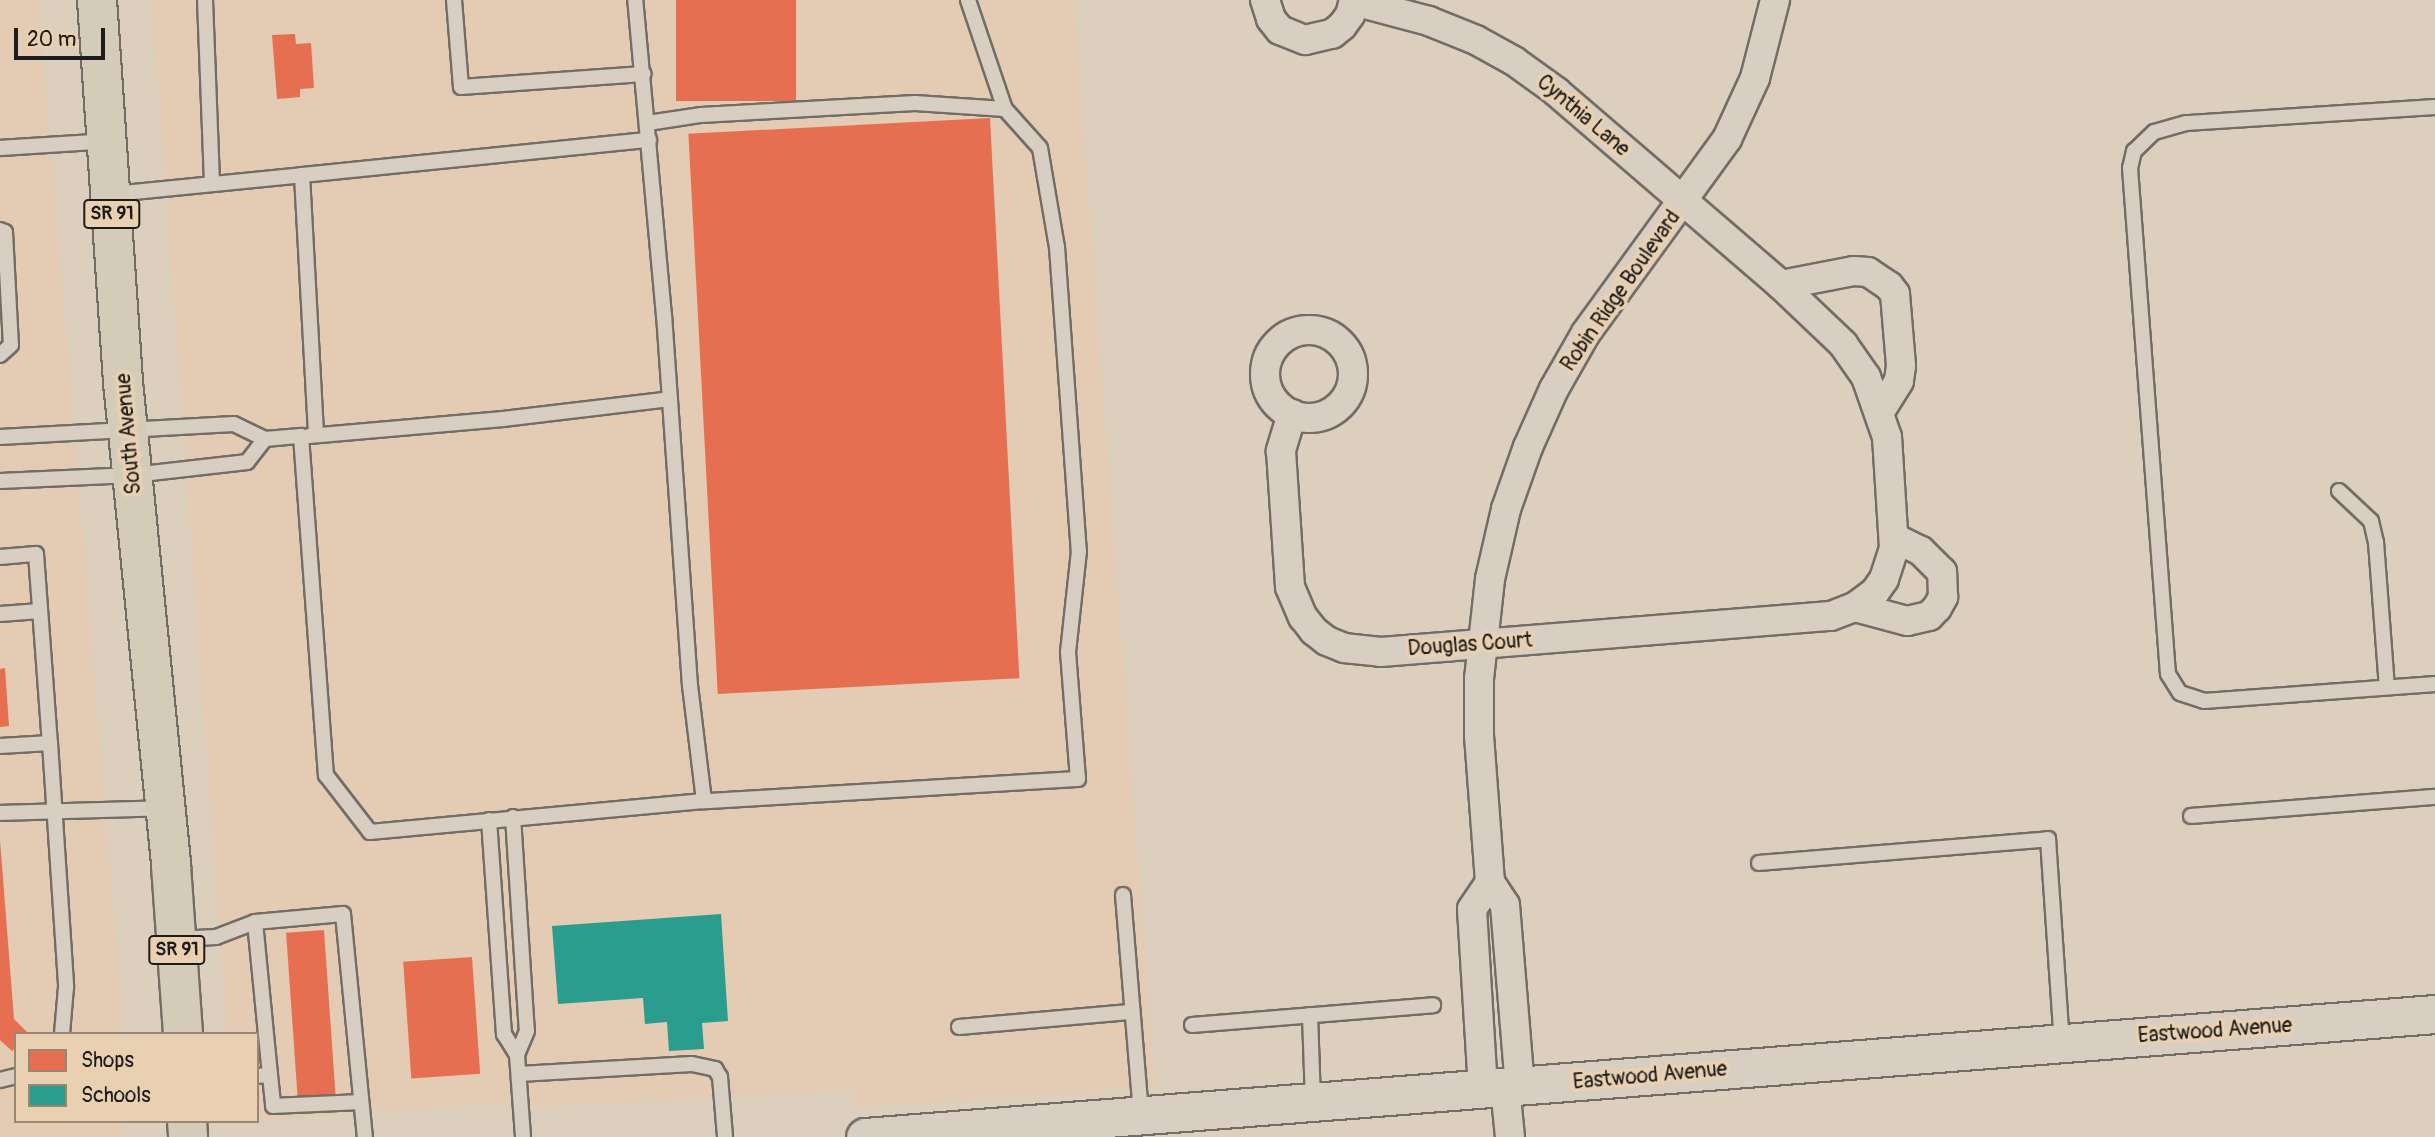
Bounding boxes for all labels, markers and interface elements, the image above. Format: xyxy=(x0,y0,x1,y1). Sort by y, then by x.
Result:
scale bar xyxy=(18,14,108,58)
text: 20 m xyxy=(27,26,76,53)
street label: Cynthia Lane xyxy=(1531,70,1635,162)
road number: SR 91 xyxy=(82,198,142,230)
street label: Robin Ridge Boulevard xyxy=(1556,206,1686,376)
street label: South Avenue xyxy=(111,372,147,496)
street label: Douglas Court xyxy=(1407,628,1533,662)
road number: SR 91 xyxy=(147,934,207,966)
street label: Eastwood Avenue xyxy=(2137,1013,2293,1049)
legend xyxy=(14,1032,259,1123)
text: Shops xyxy=(81,1047,134,1074)
street label: Eastwood Avenue xyxy=(1572,1057,1728,1095)
text: Schools xyxy=(81,1082,151,1109)

